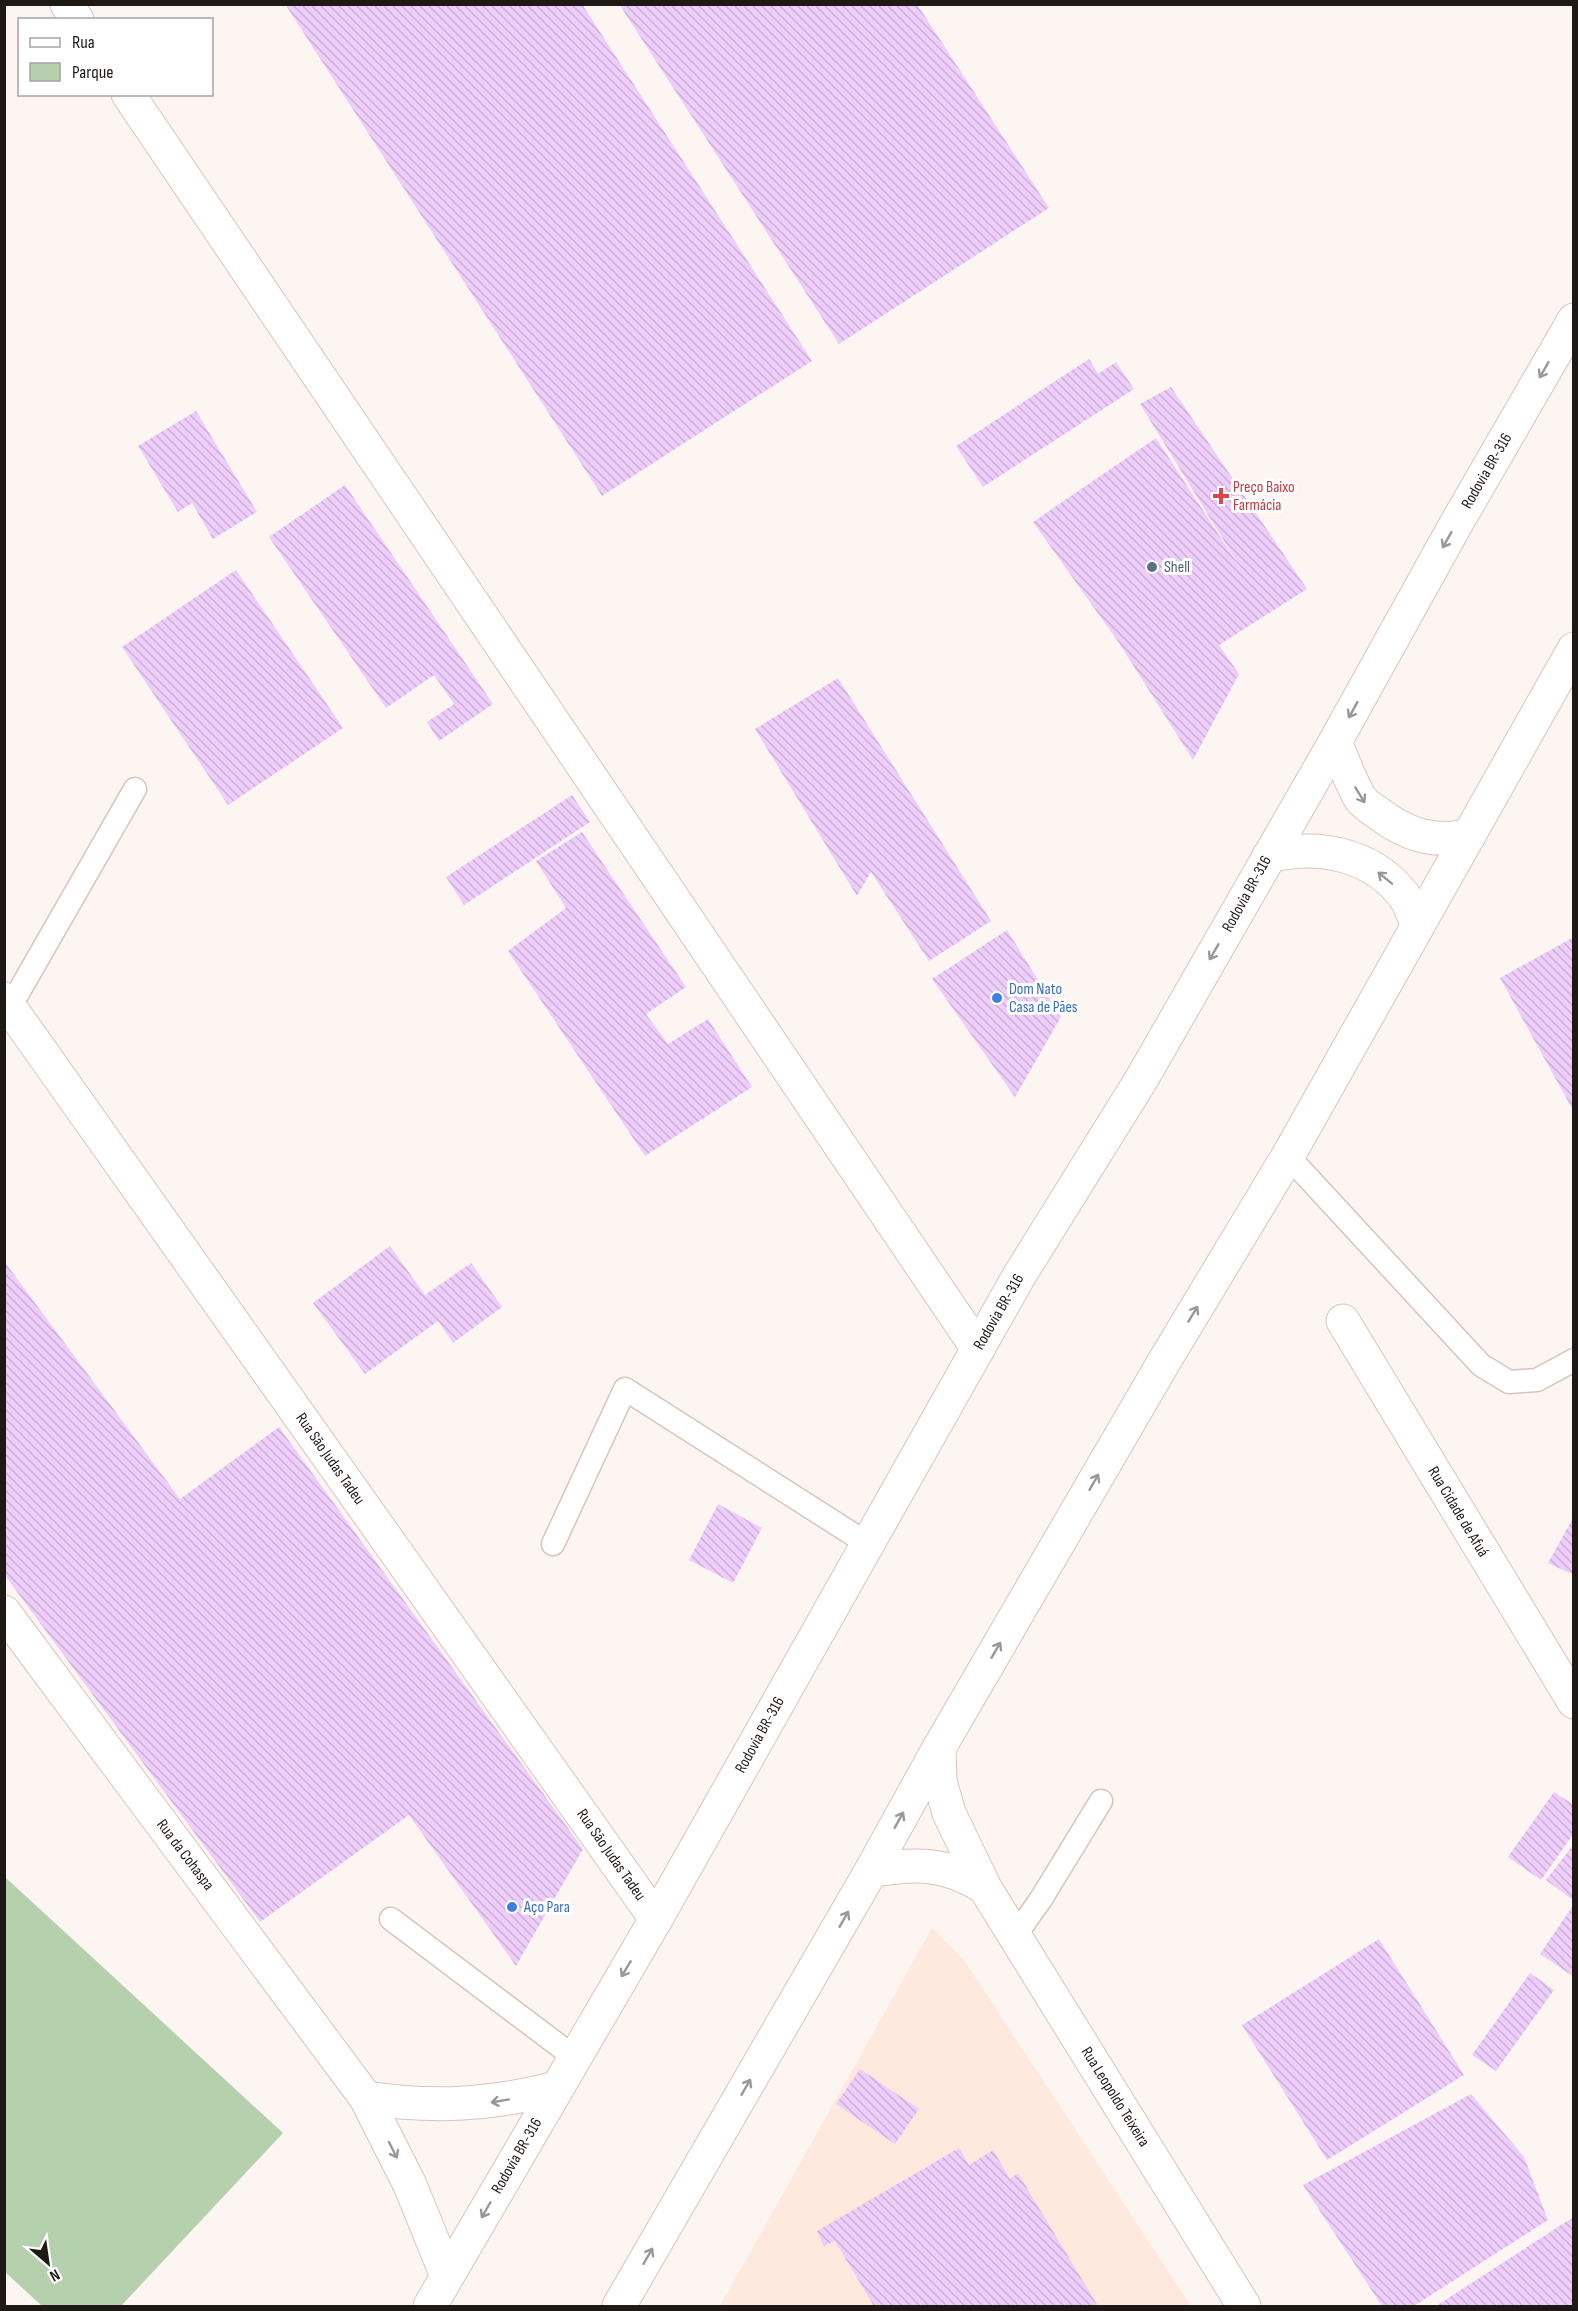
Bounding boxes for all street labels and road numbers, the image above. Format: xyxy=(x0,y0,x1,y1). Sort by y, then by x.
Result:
street label: Rodovia BR-316 xyxy=(1458,430,1516,512)
street label: Rodovia BR-316 xyxy=(1218,853,1276,935)
street label: Rodovia BR-316 xyxy=(970,1271,1028,1353)
street label: Rua São Judas Tadeu xyxy=(291,1410,369,1508)
street label: Rua Cidade de Afuá xyxy=(1424,1463,1492,1561)
street label: Rodovia BR-316 xyxy=(731,1694,789,1776)
street label: Rua São Judas Tadeu xyxy=(572,1806,650,1904)
street label: Rua da Cohaspa xyxy=(152,1816,218,1894)
street label: Rua Leopoldo Teixeira xyxy=(1077,2044,1153,2150)
street label: Rodovia BR-316 xyxy=(488,2115,546,2197)

